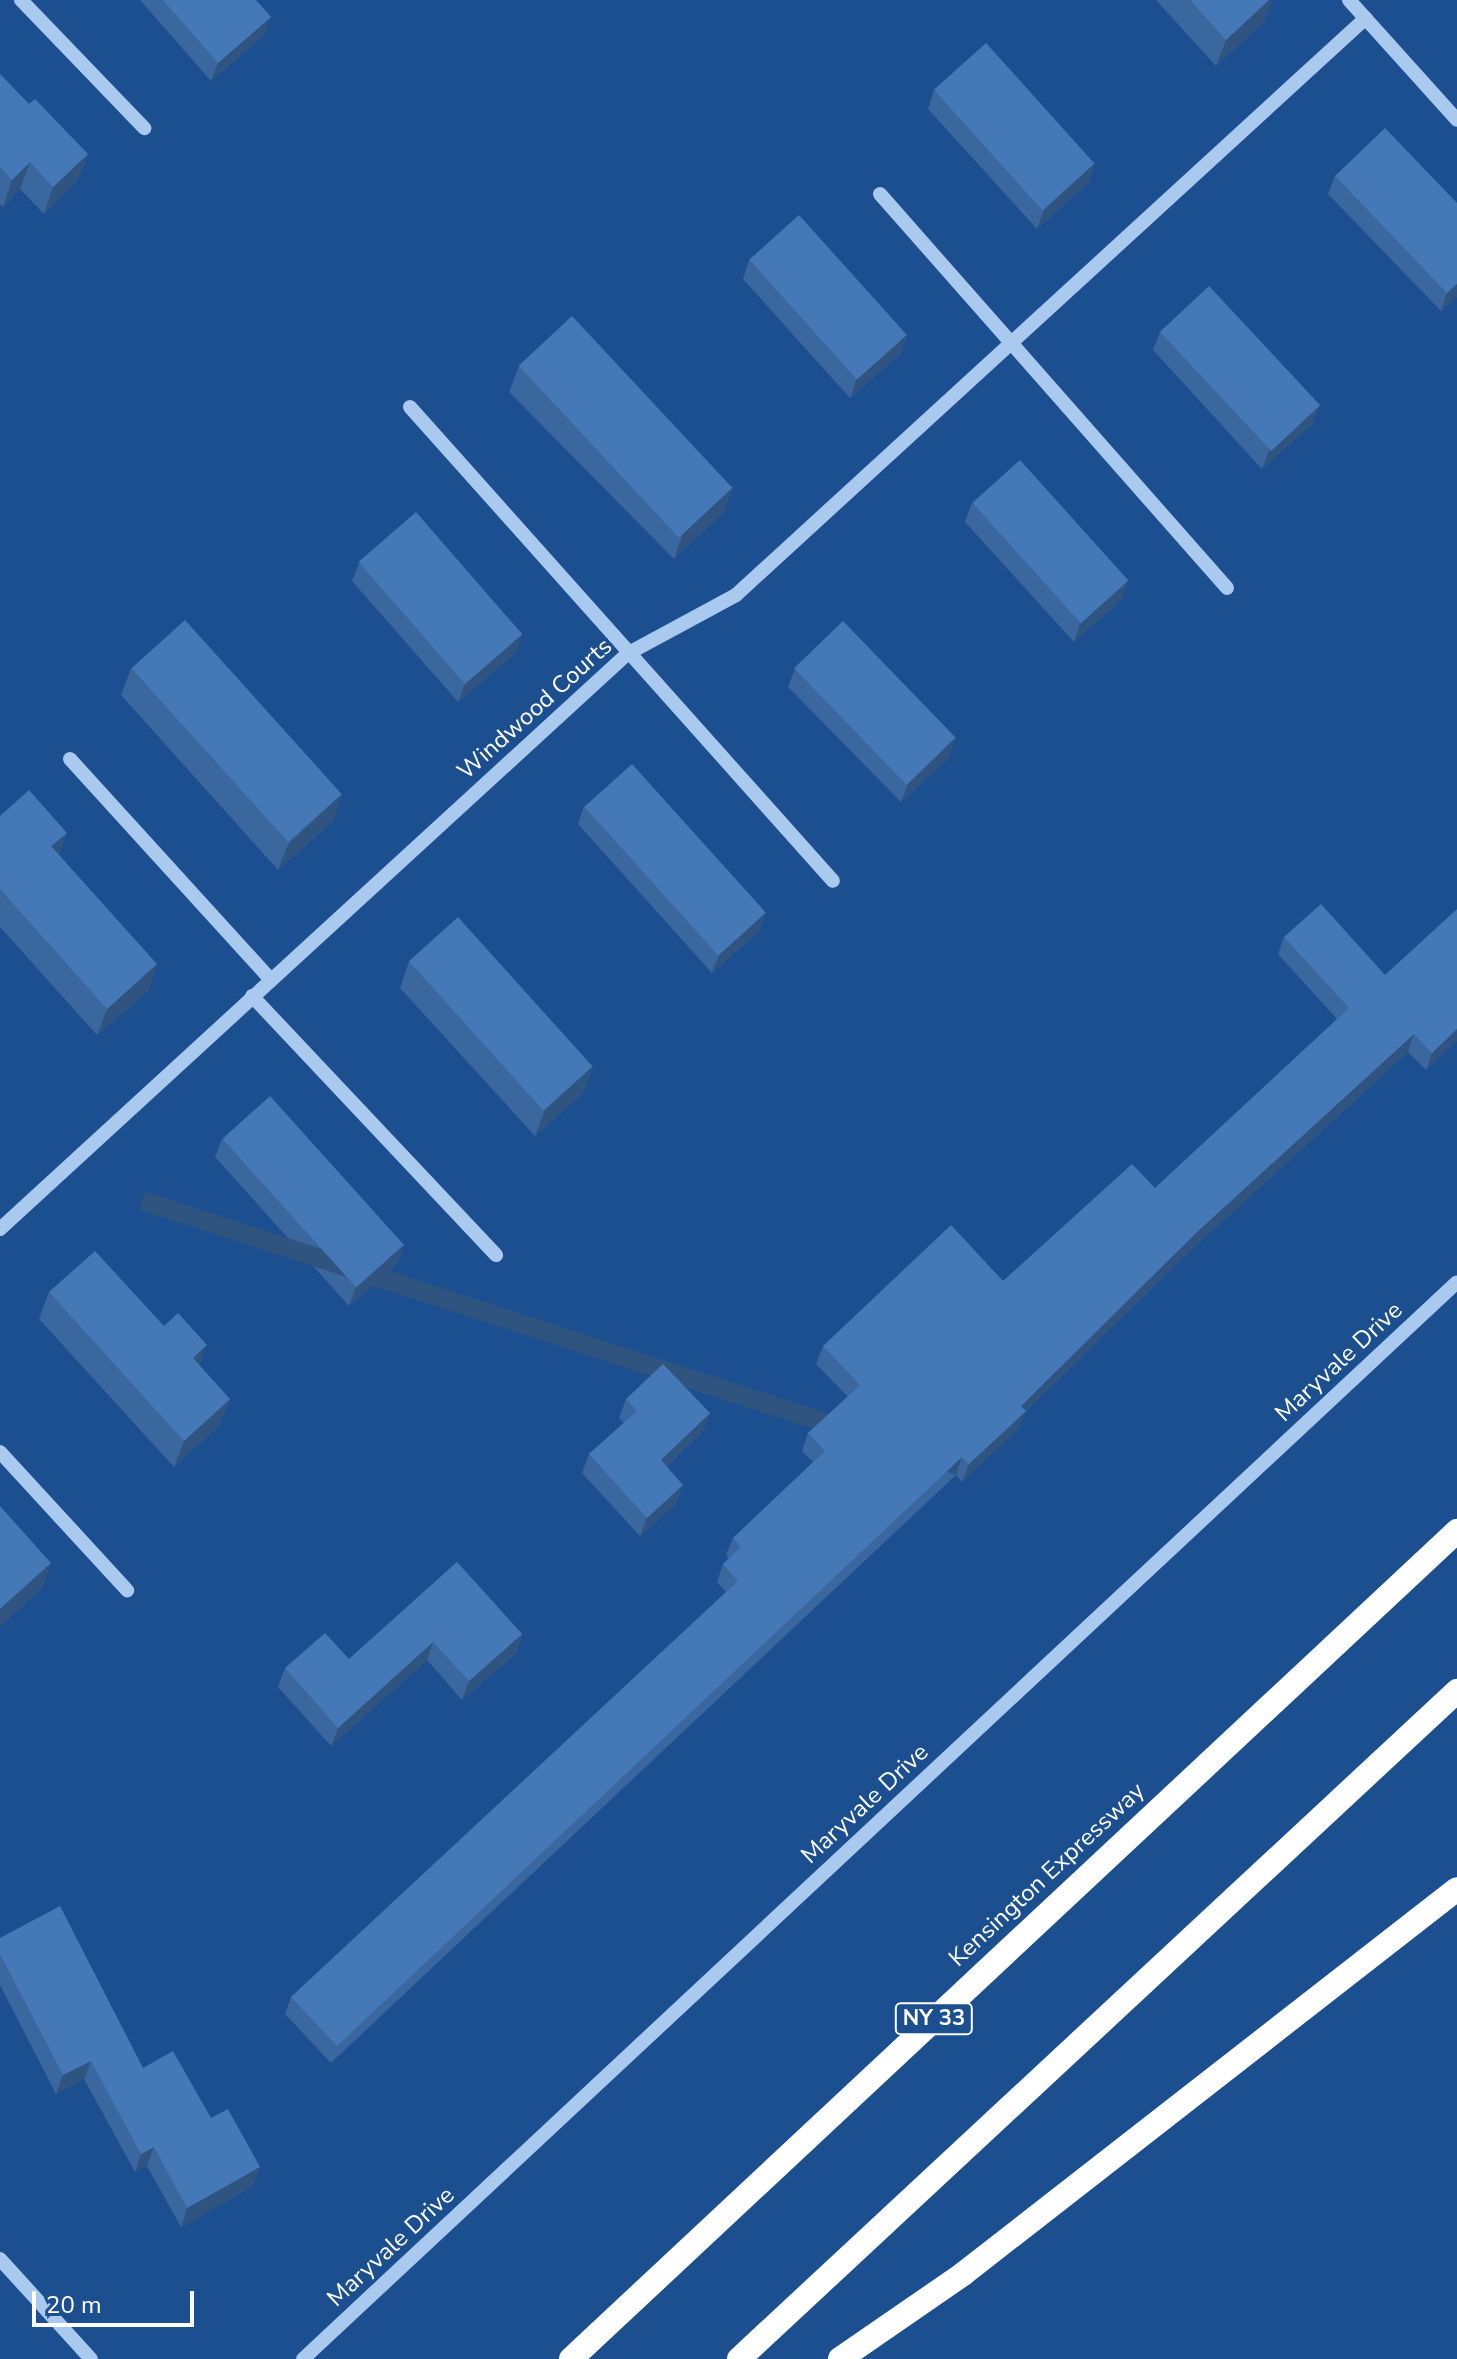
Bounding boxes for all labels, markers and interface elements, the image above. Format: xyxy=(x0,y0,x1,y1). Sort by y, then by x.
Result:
street label: Windwood Courts xyxy=(452,632,618,786)
street label: Maryvale Drive xyxy=(1270,1296,1408,1428)
street label: Maryvale Drive xyxy=(796,1738,934,1870)
street label: Kensington Expressway xyxy=(943,1777,1151,1973)
road number: NY 33 xyxy=(894,2001,974,2037)
street label: Maryvale Drive xyxy=(322,2181,460,2313)
scale bar xyxy=(36,2275,198,2325)
text: 20 m xyxy=(46,2289,102,2321)

